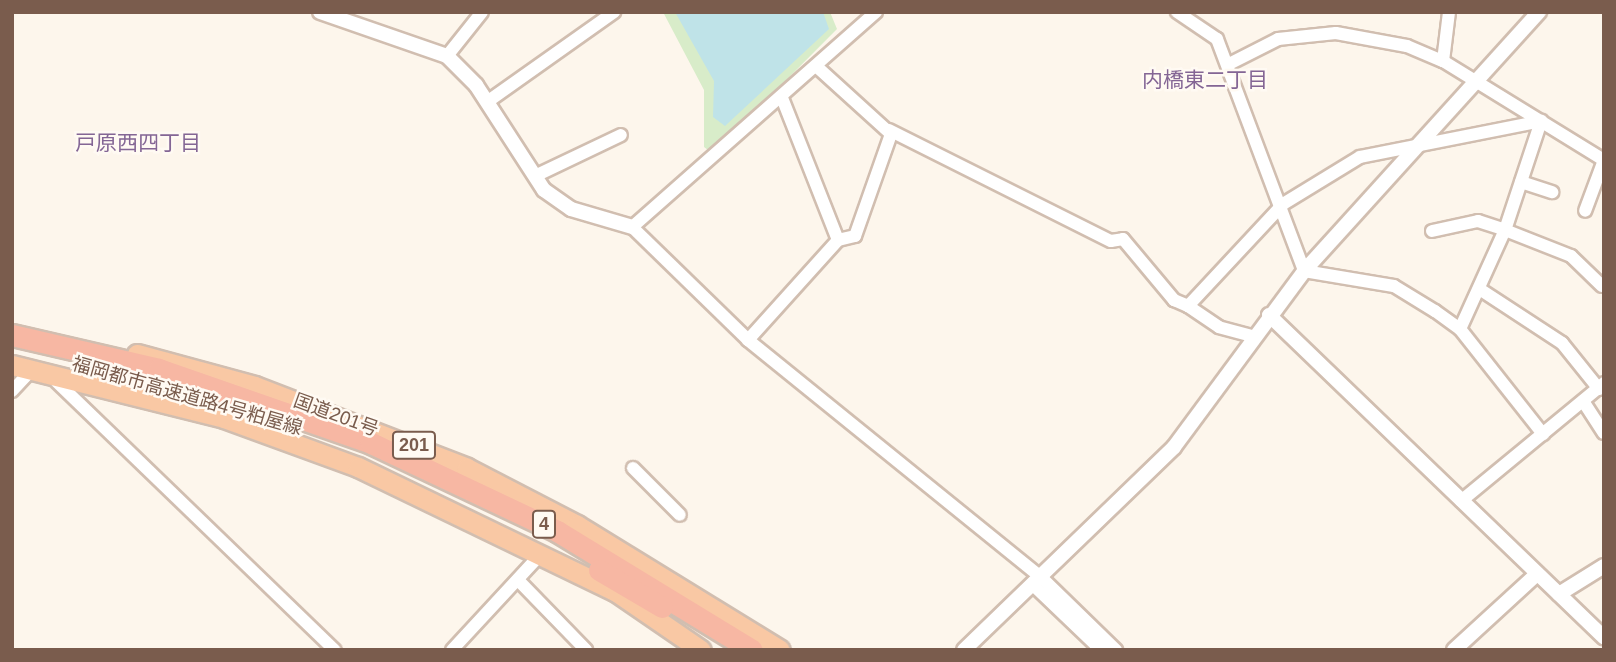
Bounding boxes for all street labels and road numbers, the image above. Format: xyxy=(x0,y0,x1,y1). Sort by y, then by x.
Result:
street label: 福岡都市高速道路4号粕屋線 xyxy=(69,352,305,440)
street label: 国道201号 xyxy=(290,389,382,441)
road number: 201 xyxy=(391,430,437,460)
road number: 4 xyxy=(532,510,556,538)

